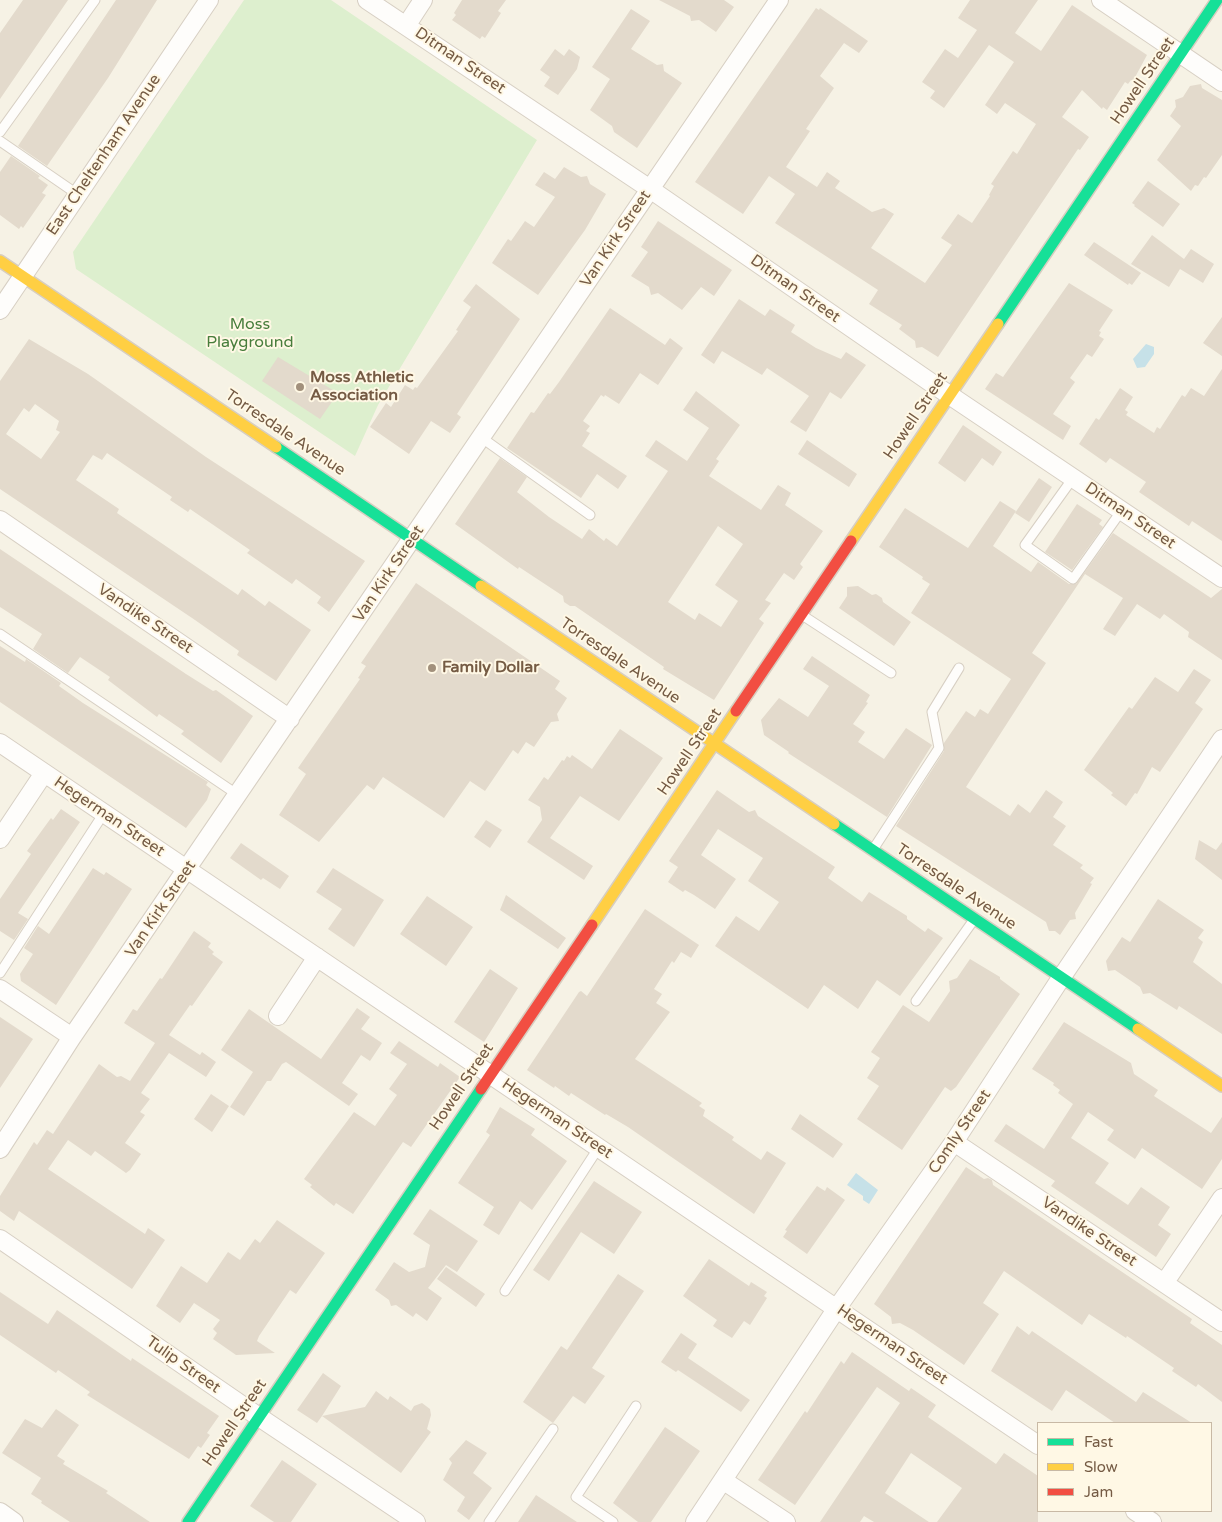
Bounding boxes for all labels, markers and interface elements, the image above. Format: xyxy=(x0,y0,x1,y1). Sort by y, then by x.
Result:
street label: Ditman Street xyxy=(411,24,509,98)
street label: Howell Street xyxy=(1107,34,1179,128)
street label: East Cheltenham Avenue xyxy=(43,71,165,239)
street label: Van Kirk Street xyxy=(577,187,655,291)
street label: Ditman Street xyxy=(746,251,844,327)
park label: Moss Playground xyxy=(206,315,294,353)
place label: Moss Athletic Association xyxy=(310,368,414,406)
street label: Howell Street xyxy=(880,369,952,463)
marker: Moss Athletic Association xyxy=(294,381,306,393)
street label: Torresdale Avenue xyxy=(221,386,349,480)
street label: Ditman Street xyxy=(1081,479,1179,553)
street label: Van Kirk Street xyxy=(350,522,428,626)
street label: Vandike Street xyxy=(94,580,196,658)
street label: Torresdale Avenue xyxy=(556,614,684,708)
place label: Family Dollar xyxy=(442,658,539,678)
marker: Family Dollar xyxy=(426,662,438,674)
street label: Howell Street xyxy=(654,705,726,799)
street label: Hegerman Street xyxy=(50,773,168,861)
street label: Torresdale Avenue xyxy=(892,840,1020,934)
street label: Van Kirk Street xyxy=(122,857,200,961)
street label: Howell Street xyxy=(426,1040,498,1134)
street label: Hegerman Street xyxy=(498,1075,616,1163)
street label: Comly Street xyxy=(925,1086,995,1178)
street label: Vandike Street xyxy=(1038,1193,1140,1271)
street label: Hegerman Street xyxy=(833,1301,951,1389)
street label: Tulip Street xyxy=(142,1332,224,1398)
street label: Howell Street xyxy=(199,1376,271,1470)
legend xyxy=(1037,1422,1212,1512)
text: Fast xyxy=(1084,1433,1113,1451)
text: Slow xyxy=(1084,1458,1118,1476)
text: Jam xyxy=(1084,1483,1113,1501)

